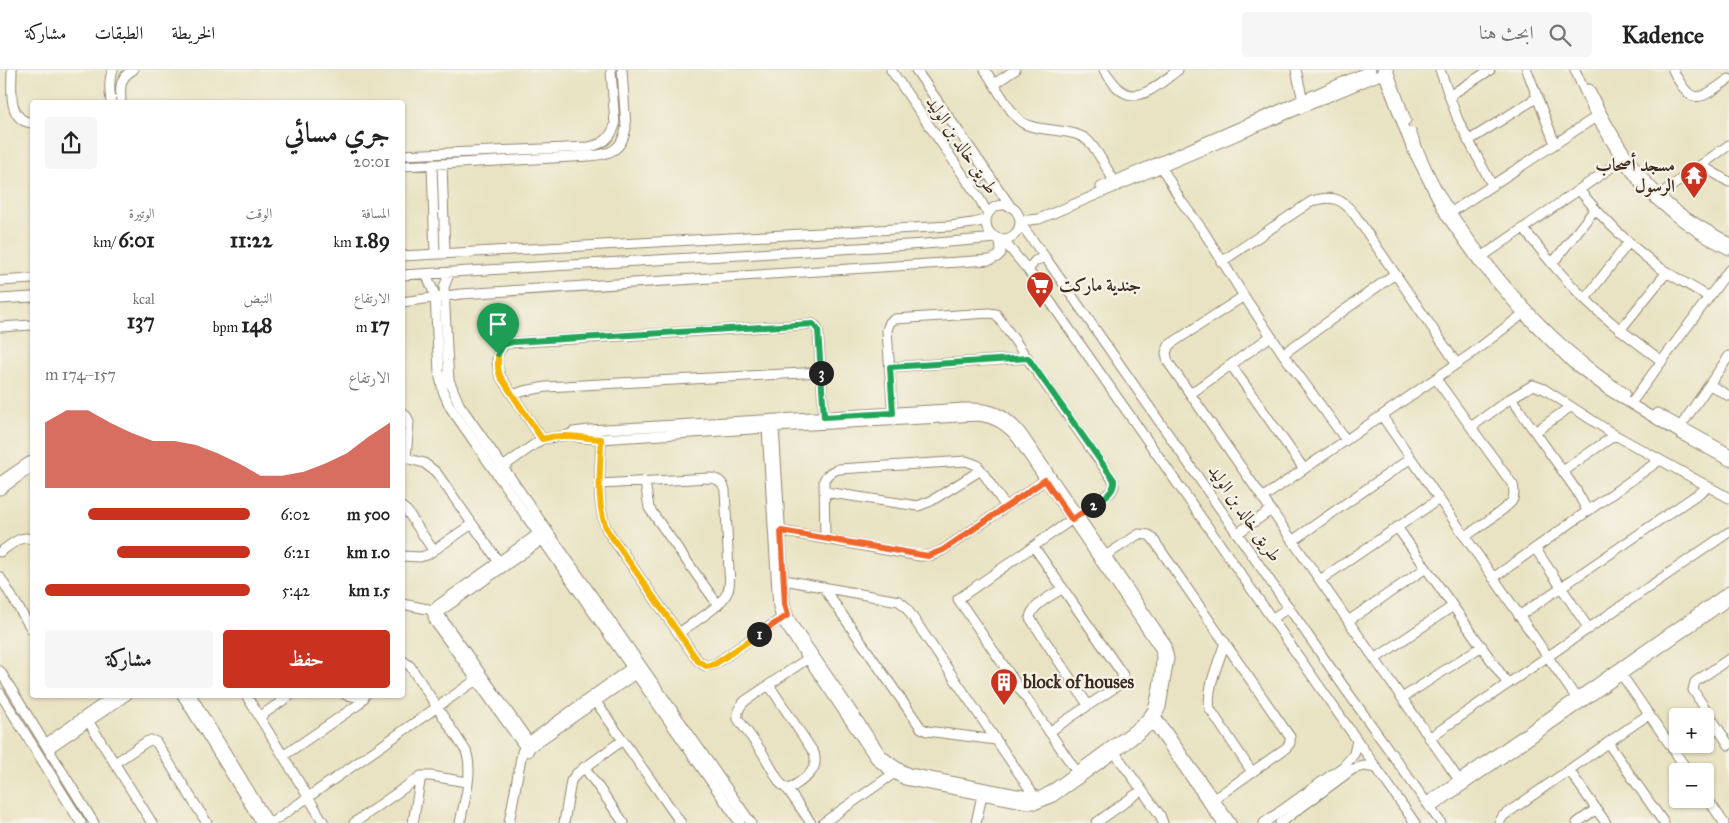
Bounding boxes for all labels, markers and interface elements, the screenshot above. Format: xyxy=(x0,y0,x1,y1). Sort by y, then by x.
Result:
search box xyxy=(1242,12,1592,57)
text: Kadence xyxy=(1622,20,1704,50)
text: ابحث هنا xyxy=(1479,21,1534,44)
icon: search xyxy=(1546,21,1574,49)
text: مشاركة xyxy=(25,22,66,44)
text: الطبقات xyxy=(94,22,143,44)
text: الخريطة xyxy=(171,22,215,44)
street label: طريق خالد بن الوليد xyxy=(920,92,1003,199)
text: جري مسائي xyxy=(284,115,390,150)
button: share xyxy=(45,117,97,169)
text: 20:01 xyxy=(353,152,390,171)
place label: مسجد أصحاب الرسول xyxy=(1595,152,1675,197)
temple icon: مسجد أصحاب الرسول xyxy=(1679,160,1709,199)
text: الوتيرة xyxy=(129,205,155,222)
text: الوقت xyxy=(246,205,272,222)
text: المسافة xyxy=(361,205,390,222)
text: 6:01 xyxy=(118,227,155,253)
text: 11:22 xyxy=(230,227,272,253)
text: 1.89 xyxy=(355,227,390,253)
text: /km xyxy=(93,234,118,251)
text: km xyxy=(334,234,355,251)
supermarket icon: جندية ماركت xyxy=(1025,270,1055,309)
place label: جندية ماركت xyxy=(1059,274,1141,296)
text: النبض xyxy=(243,290,272,307)
text: الارتفاع xyxy=(354,290,390,307)
text: kcal xyxy=(133,291,155,308)
pin xyxy=(477,303,519,354)
text: 137 xyxy=(127,308,155,334)
icon: arrive xyxy=(484,310,512,338)
text: 148 xyxy=(241,312,272,338)
text: 17 xyxy=(370,312,390,338)
text: bpm xyxy=(213,319,241,336)
text: m xyxy=(356,319,370,336)
pin: 3 xyxy=(808,360,834,386)
text: 157–174 m xyxy=(45,365,116,384)
text: 3 xyxy=(819,365,824,382)
text: الارتفاع xyxy=(348,368,390,387)
street label: طريق خالد بن الوليد xyxy=(1203,460,1287,566)
pin: 2 xyxy=(1080,492,1106,518)
text: 2 xyxy=(1090,497,1097,514)
text: 6:02 xyxy=(281,505,310,524)
text: 500 m xyxy=(347,505,390,524)
text: 6:21 xyxy=(284,543,310,562)
text: 1.0 km xyxy=(347,543,390,562)
text: 5:42 xyxy=(282,581,310,600)
text: 1.5 km xyxy=(349,581,390,600)
pin: 1 xyxy=(746,622,772,646)
text: 1 xyxy=(757,626,762,643)
button: مشاركة xyxy=(45,630,213,688)
button: حفظ xyxy=(223,630,390,688)
building icon: block of houses xyxy=(989,667,1019,706)
place label: block of houses xyxy=(1022,671,1134,693)
map controls xyxy=(1669,708,1714,808)
button: + xyxy=(1669,708,1714,753)
button: − xyxy=(1669,763,1714,808)

